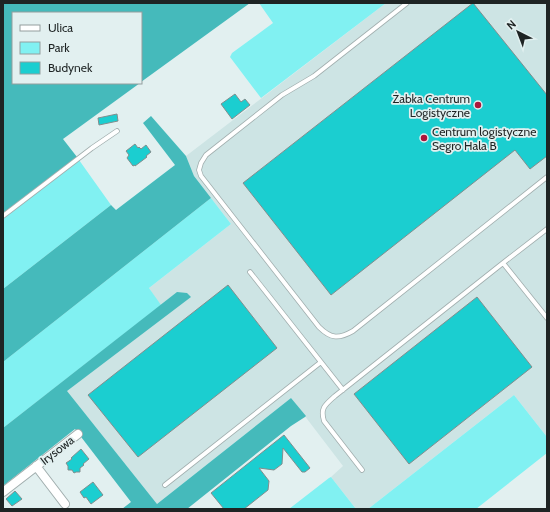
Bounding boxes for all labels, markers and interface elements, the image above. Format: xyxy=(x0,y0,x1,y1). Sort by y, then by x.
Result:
legend xyxy=(12,12,142,84)
north arrow xyxy=(498,12,538,52)
text: N xyxy=(504,17,519,32)
text: Ulica xyxy=(48,20,73,35)
text: Park xyxy=(48,40,70,55)
text: Budynek xyxy=(48,60,93,75)
place label: Żabka Centrum Logistyczne xyxy=(393,91,470,120)
marker: Żabka Centrum Logistyczne xyxy=(473,100,483,110)
place label: Centrum logistyczne Segro Hala B xyxy=(432,124,536,153)
marker: Centrum logistyczne Segro Hala B xyxy=(419,133,429,143)
street label: Irysowa xyxy=(37,432,77,468)

